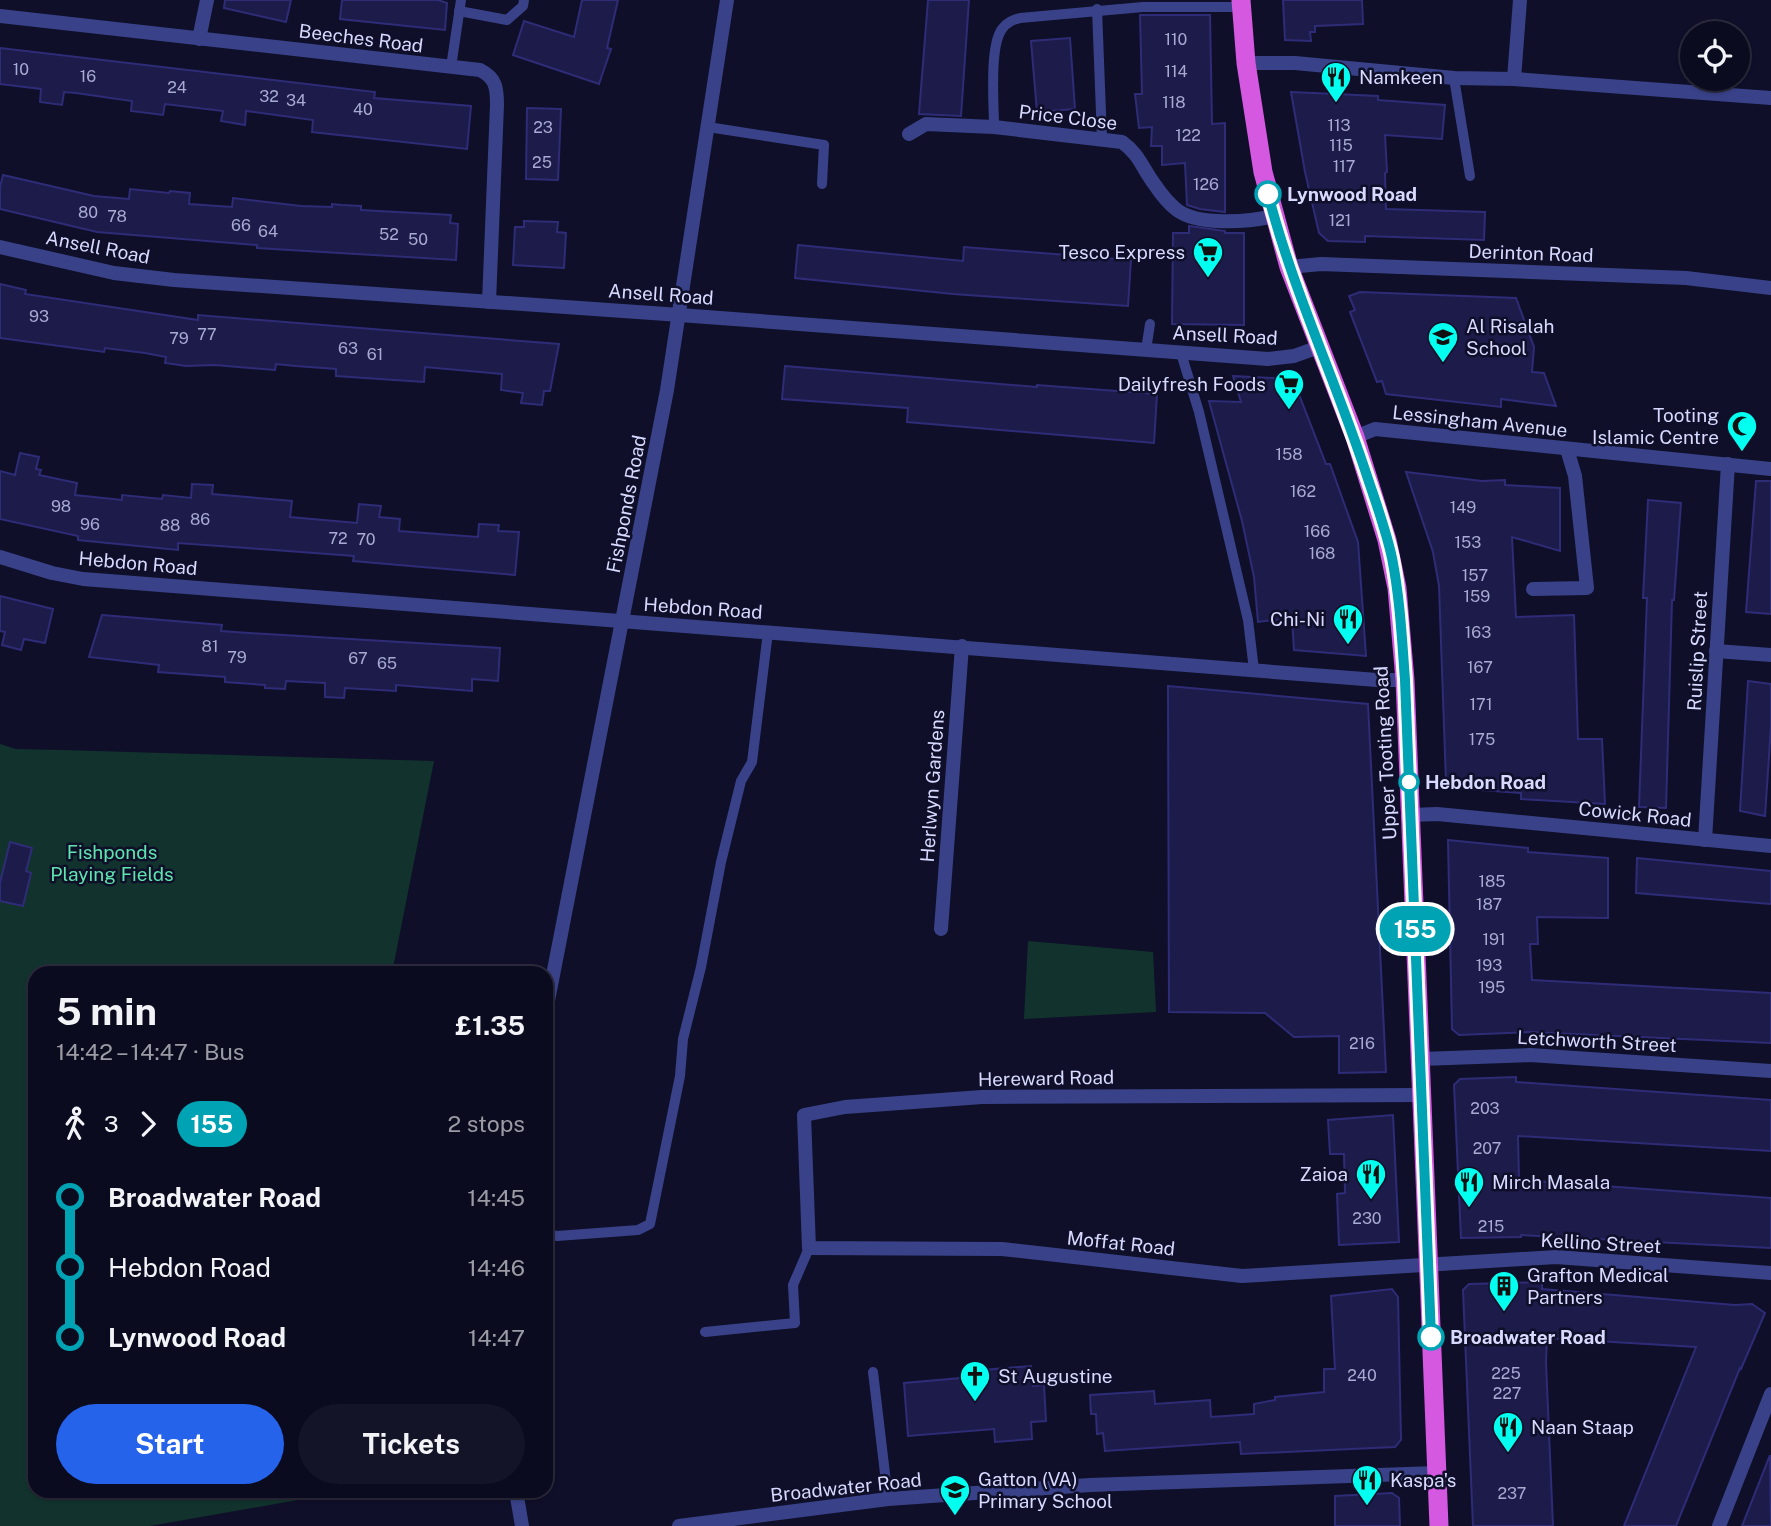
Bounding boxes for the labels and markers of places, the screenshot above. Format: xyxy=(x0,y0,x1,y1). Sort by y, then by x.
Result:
restaurant icon: Namkeen xyxy=(1319,60,1353,104)
place label: Namkeen xyxy=(1359,66,1443,88)
marker: Lynwood Road xyxy=(1255,181,1281,207)
place label: Lynwood Road xyxy=(1287,183,1417,205)
supermarket icon: Tesco Express xyxy=(1191,235,1225,279)
place label: Tesco Express xyxy=(1058,241,1185,263)
place label: Al Risalah School xyxy=(1466,315,1555,359)
school or university icon: Al Risalah School xyxy=(1426,320,1460,364)
supermarket icon: Dailyfresh Foods xyxy=(1272,367,1306,411)
place label: Dailyfresh Foods xyxy=(1118,373,1266,395)
place label: Tooting Islamic Centre xyxy=(1592,404,1719,448)
mosque icon: Tooting Islamic Centre xyxy=(1725,409,1759,453)
restaurant icon: Chi-Ni xyxy=(1331,602,1365,646)
place label: Chi-Ni xyxy=(1270,608,1325,630)
place label: Hebdon Road xyxy=(1425,771,1546,793)
marker: Hebdon Road xyxy=(1399,772,1419,792)
restaurant icon: Zaioa xyxy=(1354,1157,1388,1201)
place label: Zaioa xyxy=(1299,1163,1348,1185)
restaurant icon: Mirch Masala xyxy=(1452,1165,1486,1209)
place label: Mirch Masala xyxy=(1492,1171,1610,1193)
place label: Grafton Medical Partners xyxy=(1527,1264,1669,1308)
building icon: Grafton Medical Partners xyxy=(1487,1269,1521,1313)
marker: Broadwater Road xyxy=(1418,1324,1444,1350)
place label: Broadwater Road xyxy=(1450,1326,1606,1348)
church icon: St Augustine xyxy=(958,1359,992,1403)
place label: St Augustine xyxy=(998,1365,1113,1387)
restaurant icon: Naan Staap xyxy=(1491,1410,1525,1454)
place label: Naan Staap xyxy=(1531,1416,1634,1438)
restaurant icon: Kaspa's xyxy=(1350,1463,1384,1507)
place label: Gatton (VA) Primary School xyxy=(978,1468,1113,1512)
place label: Kaspa's xyxy=(1390,1469,1456,1491)
school or university icon: Gatton (VA) Primary School xyxy=(938,1473,972,1517)

